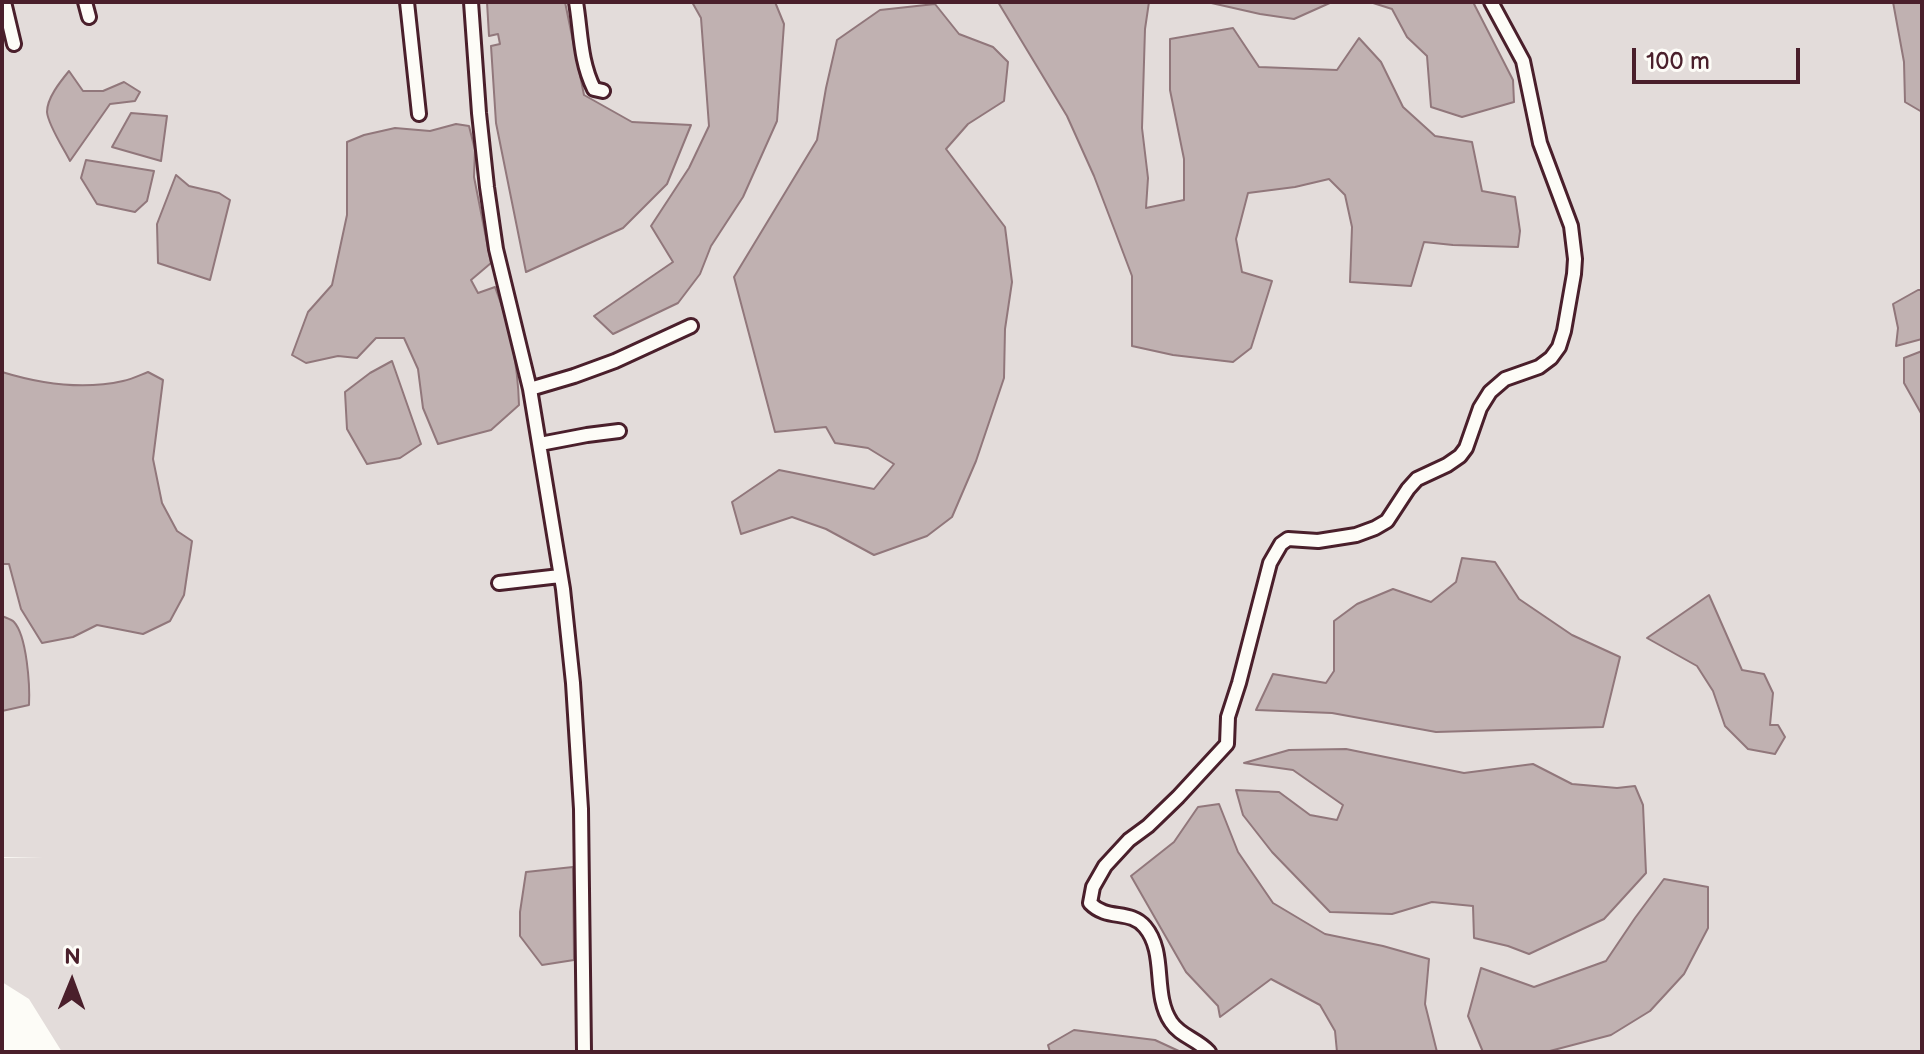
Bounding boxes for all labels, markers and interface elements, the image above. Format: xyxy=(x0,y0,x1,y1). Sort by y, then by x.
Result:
scale bar xyxy=(1636,32,1804,82)
text: 100 m xyxy=(1646,47,1710,76)
north arrow xyxy=(32,942,112,1022)
text: N xyxy=(64,944,81,971)

